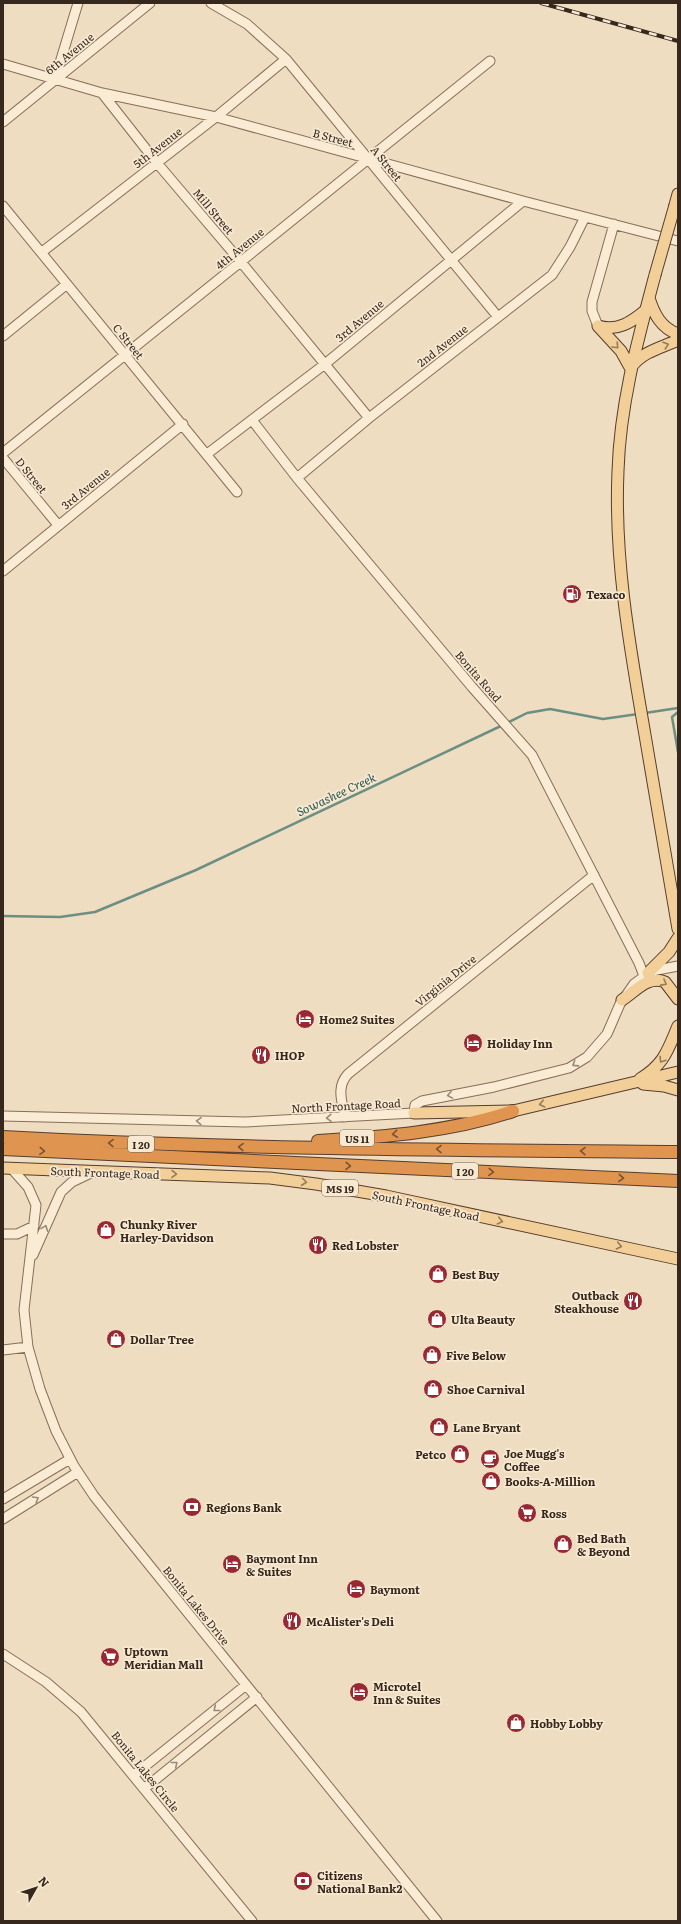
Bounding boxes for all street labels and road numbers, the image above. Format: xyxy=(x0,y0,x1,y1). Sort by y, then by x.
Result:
street label: 6th Avenue xyxy=(41,28,97,78)
street label: 5th Avenue xyxy=(129,123,185,171)
street label: B Street xyxy=(311,124,355,150)
street label: A Street xyxy=(368,142,407,185)
street label: Mill Street xyxy=(190,185,238,238)
street label: 4th Avenue xyxy=(211,223,267,273)
street label: 3rd Avenue xyxy=(331,295,387,345)
street label: C Street xyxy=(110,320,149,363)
street label: 2nd Avenue xyxy=(413,320,471,370)
street label: D Street xyxy=(13,454,52,497)
street label: 3rd Avenue xyxy=(57,463,113,513)
street label: Bonita Road xyxy=(452,647,506,705)
street label: Virginia Drive xyxy=(411,950,479,1010)
street label: North Frontage Road xyxy=(291,1094,402,1116)
road number: US 11 xyxy=(340,1130,374,1146)
road number: I 20 xyxy=(128,1136,154,1152)
street label: South Frontage Road xyxy=(50,1162,160,1182)
road number: I 20 xyxy=(452,1163,478,1179)
road number: MS 19 xyxy=(322,1180,358,1196)
street label: South Frontage Road xyxy=(371,1186,481,1224)
street label: Bonita Lakes Drive xyxy=(160,1562,234,1648)
street label: Bonita Lakes Circle xyxy=(108,1727,184,1815)

